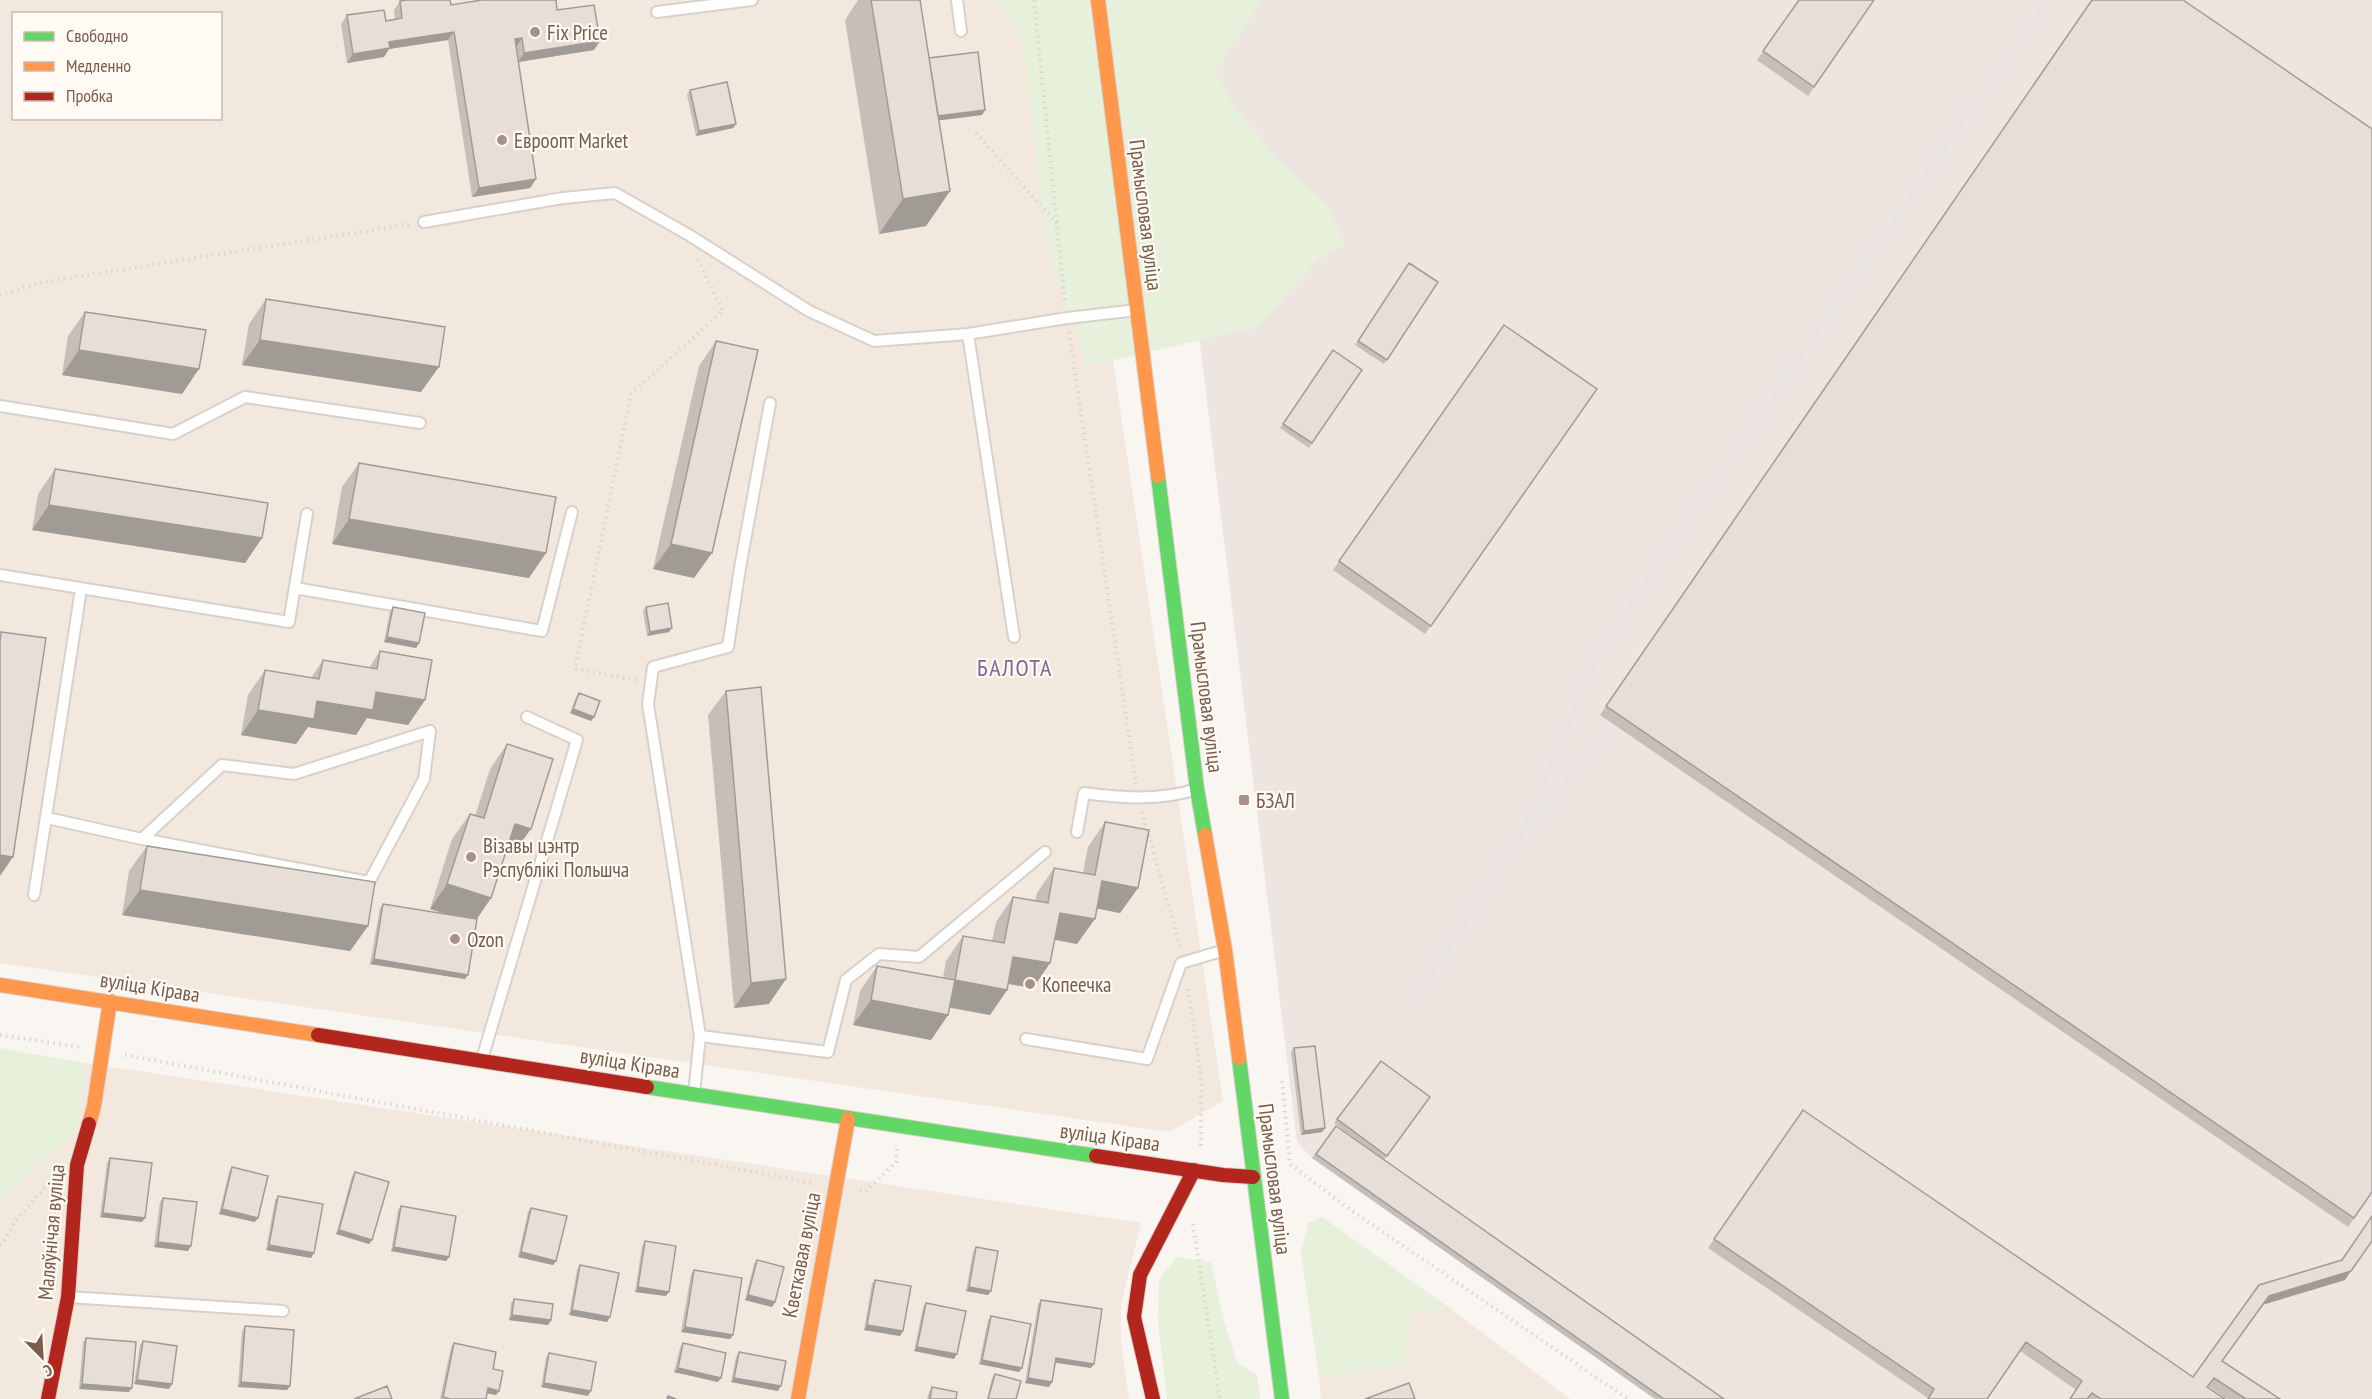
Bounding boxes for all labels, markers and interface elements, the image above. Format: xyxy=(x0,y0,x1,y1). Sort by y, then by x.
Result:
legend xyxy=(12,12,222,120)
place label: Fix Price xyxy=(547,19,608,46)
text: Свободно xyxy=(66,24,129,47)
marker: Fix Price xyxy=(528,25,542,39)
text: Медленно xyxy=(66,54,131,77)
text: Пробка xyxy=(66,84,113,107)
place label: Евроопт Market xyxy=(514,127,629,154)
marker: Евроопт Market xyxy=(495,133,509,147)
street label: Прамысловая вуліца xyxy=(1123,138,1169,292)
street label: Прамысловая вуліца xyxy=(1184,620,1230,774)
district label: БАЛОТА xyxy=(977,652,1053,683)
place label: БЗАЛ xyxy=(1256,787,1295,814)
marker: БЗАЛ xyxy=(1237,793,1251,807)
place label: Візавы цэнтр Рэспублікі Польшча xyxy=(483,832,629,883)
marker: Візавы цэнтр Рэспублікі Польшча xyxy=(464,850,478,864)
place label: Ozon xyxy=(467,926,504,953)
marker: Ozon xyxy=(448,932,462,946)
street label: вуліца Кірава xyxy=(98,966,202,1008)
place label: Копеечка xyxy=(1042,971,1111,998)
marker: Копеечка xyxy=(1023,977,1037,991)
street label: вуліца Кірава xyxy=(578,1042,682,1084)
street label: Прамысловая вуліца xyxy=(1252,1102,1298,1256)
street label: вуліца Кірава xyxy=(1058,1117,1162,1157)
street label: Маляўнічая вуліца xyxy=(32,1163,70,1301)
street label: Кветкавая вуліца xyxy=(776,1190,826,1320)
north arrow xyxy=(12,1327,72,1387)
text: С xyxy=(40,1360,56,1382)

